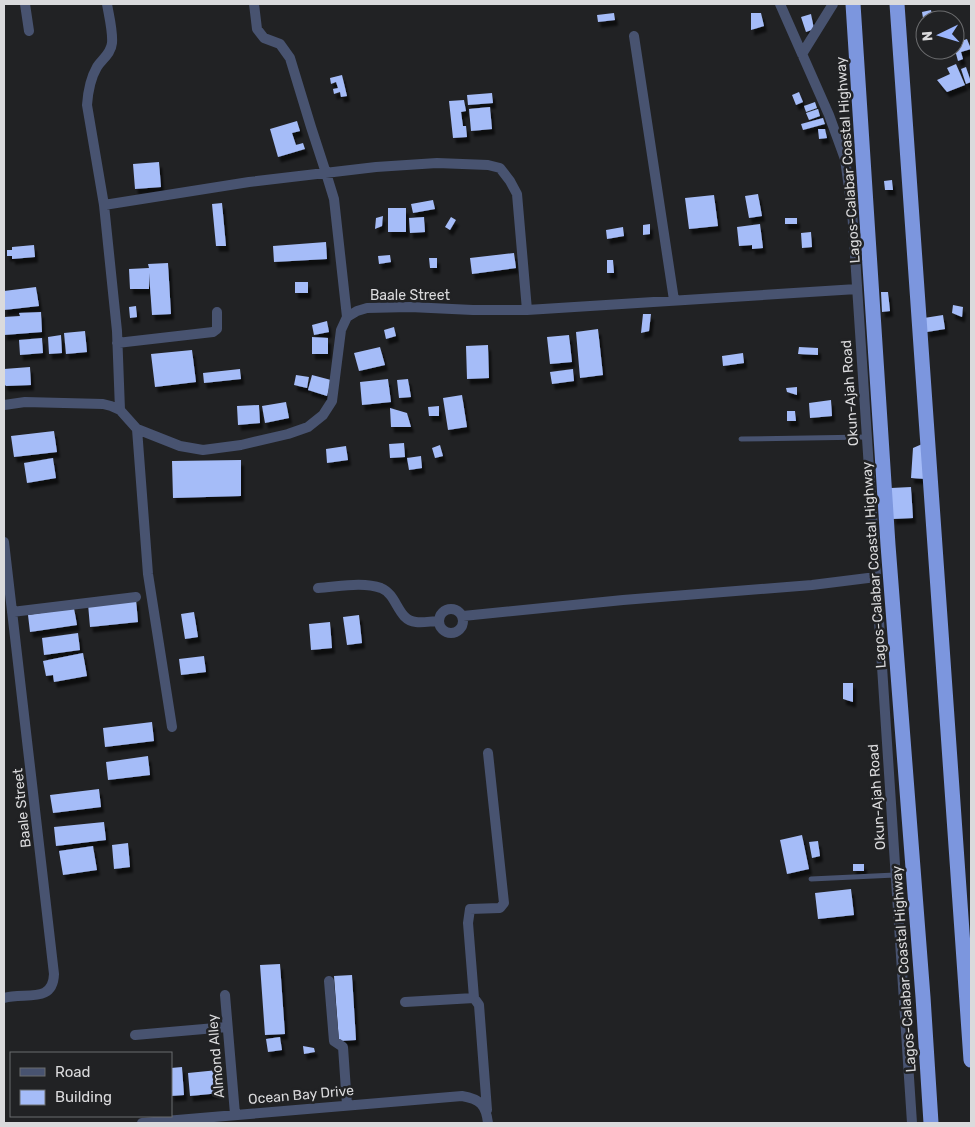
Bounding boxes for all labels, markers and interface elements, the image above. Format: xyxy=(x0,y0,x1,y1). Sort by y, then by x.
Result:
north arrow xyxy=(915,10,965,60)
text: N xyxy=(919,30,936,42)
street label: Lagos-Calabar Coastal Highway xyxy=(832,56,864,264)
street label: Baale Street xyxy=(370,287,450,304)
street label: Okun-Ajah Road xyxy=(838,339,862,447)
street label: Lagos-Calabar Coastal Highway xyxy=(858,461,890,669)
street label: Okun-Ajah Road xyxy=(865,743,889,851)
street label: Baale Street xyxy=(9,767,35,849)
street label: Lagos-Calabar Coastal Highway xyxy=(888,865,920,1073)
street label: Almond Alley xyxy=(204,1013,228,1099)
legend xyxy=(10,1052,172,1117)
text: Road xyxy=(55,1063,91,1081)
street label: Ocean Bay Drive xyxy=(247,1082,355,1108)
text: Building xyxy=(55,1088,112,1106)

